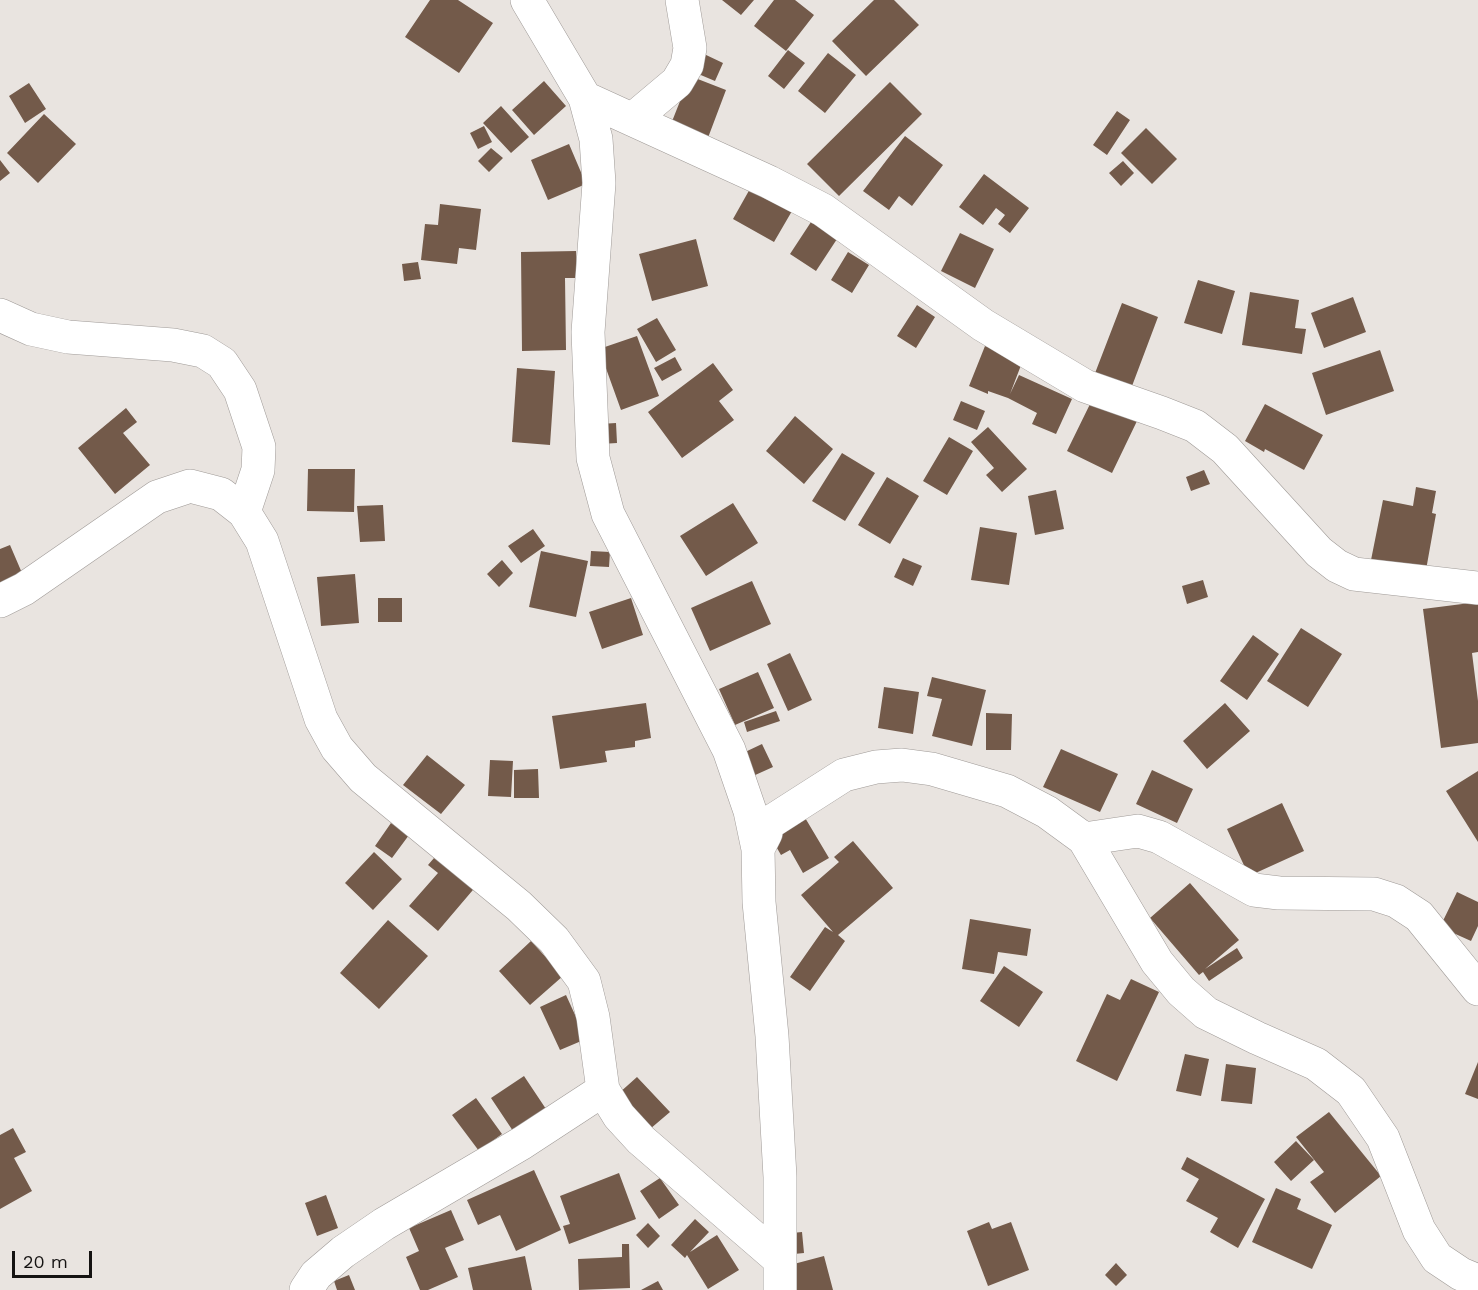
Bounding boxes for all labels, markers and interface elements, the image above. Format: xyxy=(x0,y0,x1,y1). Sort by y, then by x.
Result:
scale bar xyxy=(15,1239,94,1277)
text: 20 m xyxy=(23,1251,68,1272)

